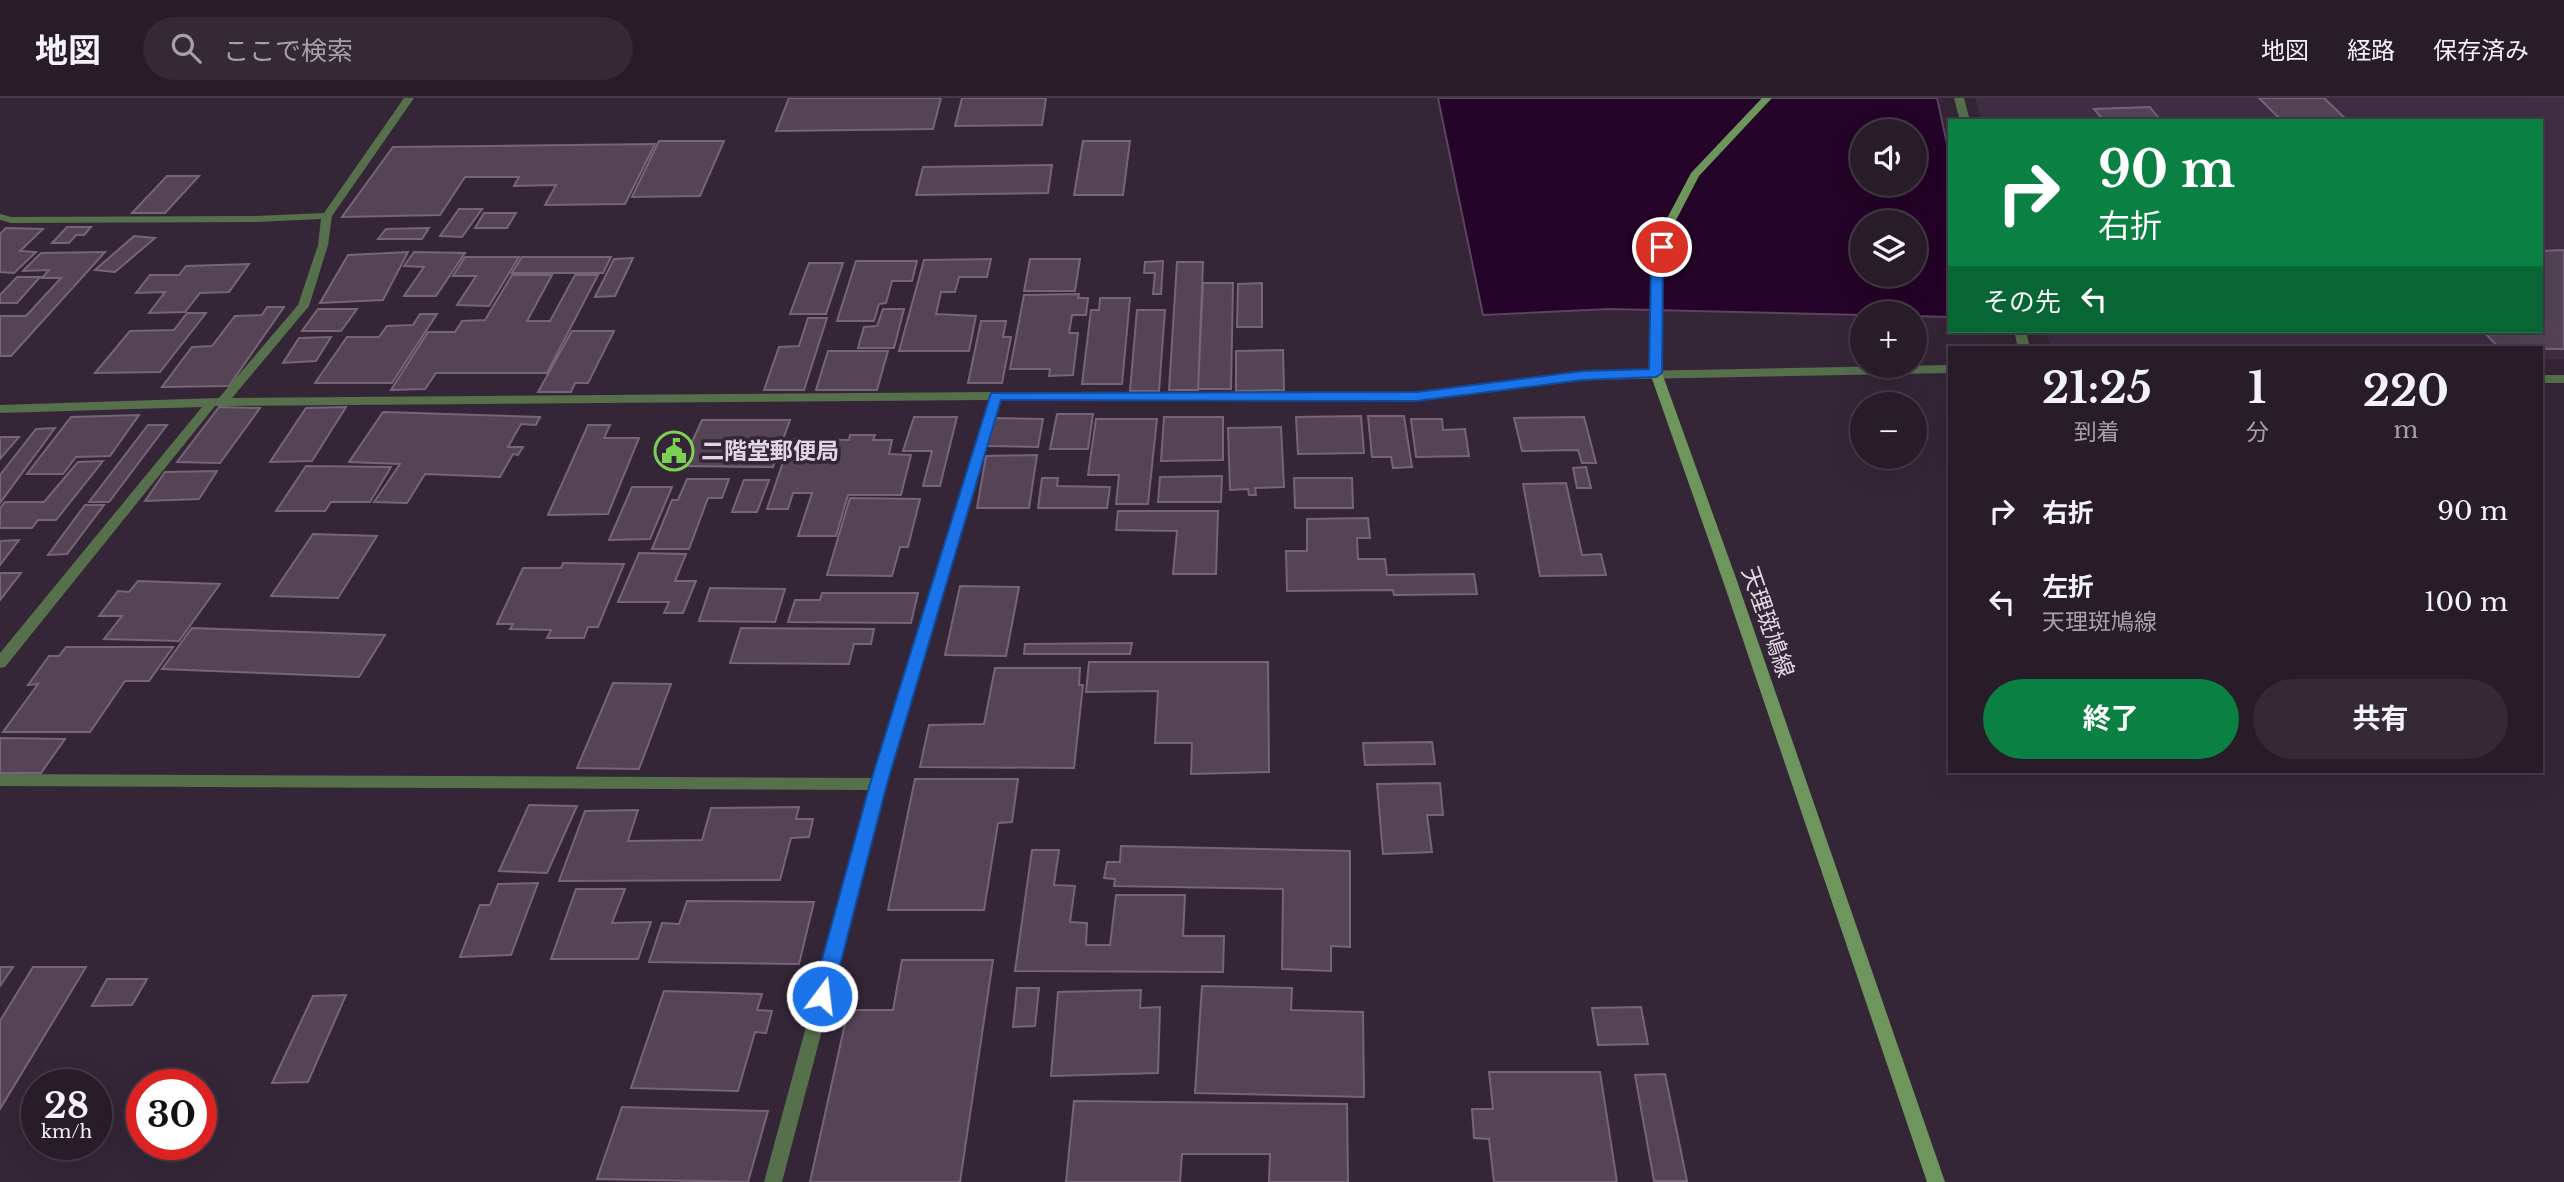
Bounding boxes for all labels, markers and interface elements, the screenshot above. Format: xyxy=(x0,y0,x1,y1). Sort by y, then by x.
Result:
search box xyxy=(143,17,633,80)
icon: search xyxy=(167,29,205,67)
text: 地図 xyxy=(35,30,101,71)
text: ここで検索 xyxy=(223,35,353,67)
text: 地図 xyxy=(2261,36,2309,65)
text: 経路 xyxy=(2347,36,2395,65)
text: 保存済み xyxy=(2433,36,2529,65)
map controls xyxy=(1850,119,1927,469)
button: sound xyxy=(1850,119,1927,196)
text: 90 m xyxy=(2098,139,2235,200)
icon: right xyxy=(1983,147,2074,238)
text: 右折 xyxy=(2098,206,2162,246)
button: layers xyxy=(1850,210,1927,287)
pin xyxy=(1632,217,1692,277)
icon: arrive xyxy=(1643,228,1681,266)
icon: left xyxy=(2075,280,2113,318)
text: その先 xyxy=(1983,286,2061,318)
button: + xyxy=(1850,301,1927,378)
text: 21:25 xyxy=(2042,362,2152,414)
text: 1 xyxy=(2248,362,2266,414)
text: 220 xyxy=(2363,365,2449,417)
button: − xyxy=(1850,392,1927,469)
text: m xyxy=(2394,416,2418,444)
text: 到着 xyxy=(2074,418,2120,446)
text: 分 xyxy=(2246,418,2269,446)
public building icon: 二階堂郵便局 xyxy=(653,430,695,472)
place label: 二階堂郵便局 xyxy=(701,437,839,465)
icon: right xyxy=(1983,492,2021,530)
text: 90 m xyxy=(2437,495,2508,527)
text: 右折 xyxy=(2042,497,2094,529)
street label: 天理斑鳩線 xyxy=(1736,563,1800,681)
text: 左折 xyxy=(2042,571,2094,603)
icon: left xyxy=(1983,583,2021,621)
text: 100 m xyxy=(2424,586,2508,618)
text: 天理斑鳩線 xyxy=(2042,608,2157,636)
button: 終了 xyxy=(1983,679,2239,759)
button: 共有 xyxy=(2253,679,2508,759)
position arrow xyxy=(785,959,859,1033)
speed limit sign: 30 xyxy=(126,1069,217,1160)
text: 28 xyxy=(44,1084,89,1127)
text: km/h xyxy=(41,1121,92,1143)

